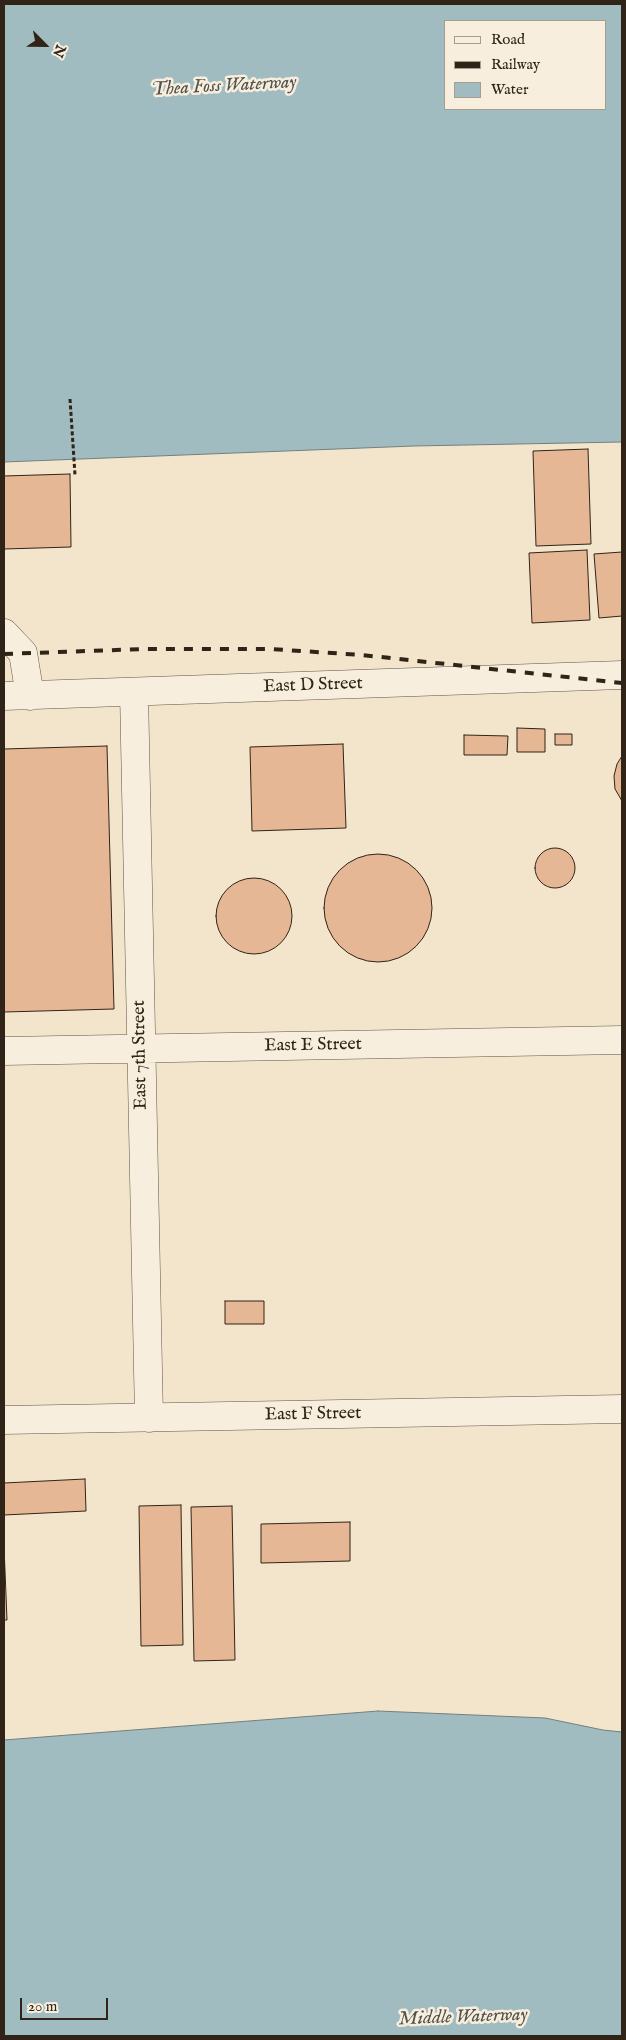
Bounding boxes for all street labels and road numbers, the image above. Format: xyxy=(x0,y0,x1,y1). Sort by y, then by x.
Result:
street label: East D Street xyxy=(263,673,363,699)
street label: East 7th Street xyxy=(129,1000,153,1110)
street label: East E Street xyxy=(264,1034,362,1058)
street label: East F Street xyxy=(264,1403,362,1427)

